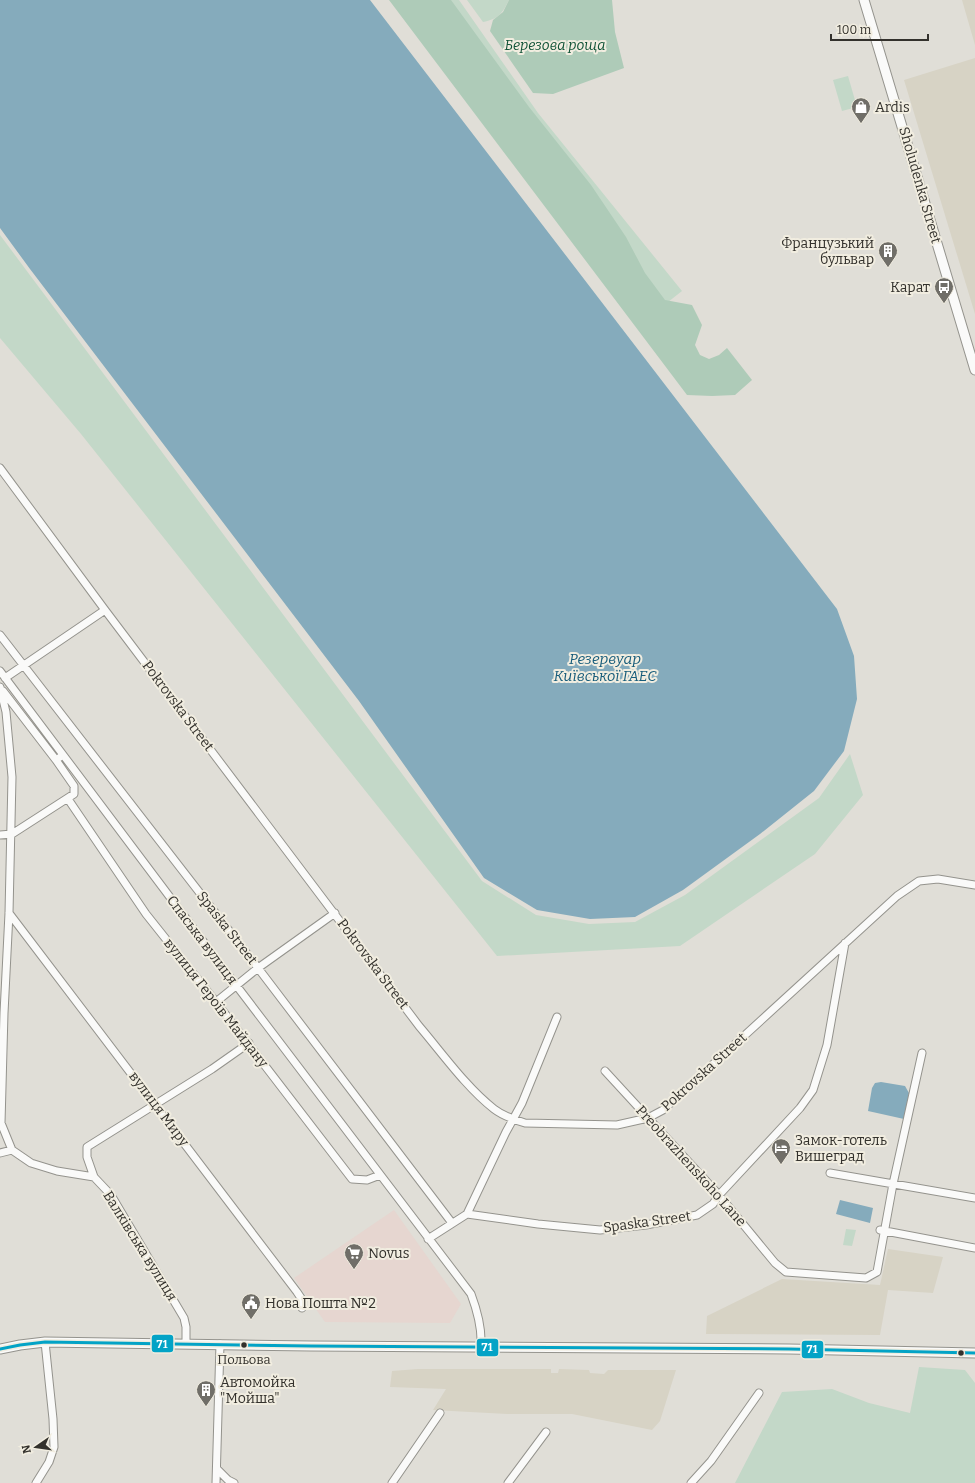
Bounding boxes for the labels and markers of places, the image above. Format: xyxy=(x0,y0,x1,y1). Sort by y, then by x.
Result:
shop icon: Ardis xyxy=(850,96,872,124)
place label: Ardis xyxy=(875,99,910,116)
place label: Французький бульвар xyxy=(781,235,874,268)
building icon: Французький бульвар xyxy=(877,240,899,268)
bus stop icon: Карат xyxy=(933,276,955,304)
place label: Карат xyxy=(890,279,930,296)
place label: Замок-готель Вишеград xyxy=(795,1132,887,1165)
hotel icon: Замок-готель Вишеград xyxy=(770,1137,792,1165)
supermarket icon: Novus xyxy=(343,1242,365,1270)
place label: Novus xyxy=(368,1245,409,1262)
public building icon: Нова Пошта №2 xyxy=(240,1292,262,1320)
place label: Нова Пошта №2 xyxy=(265,1295,376,1312)
marker: Польова xyxy=(239,1340,249,1350)
unlabelled marker xyxy=(956,1348,966,1358)
place label: Польова xyxy=(217,1352,271,1367)
place label: Автомойка "Мойша" xyxy=(220,1374,296,1407)
building icon: Автомойка "Мойша" xyxy=(195,1379,217,1407)

